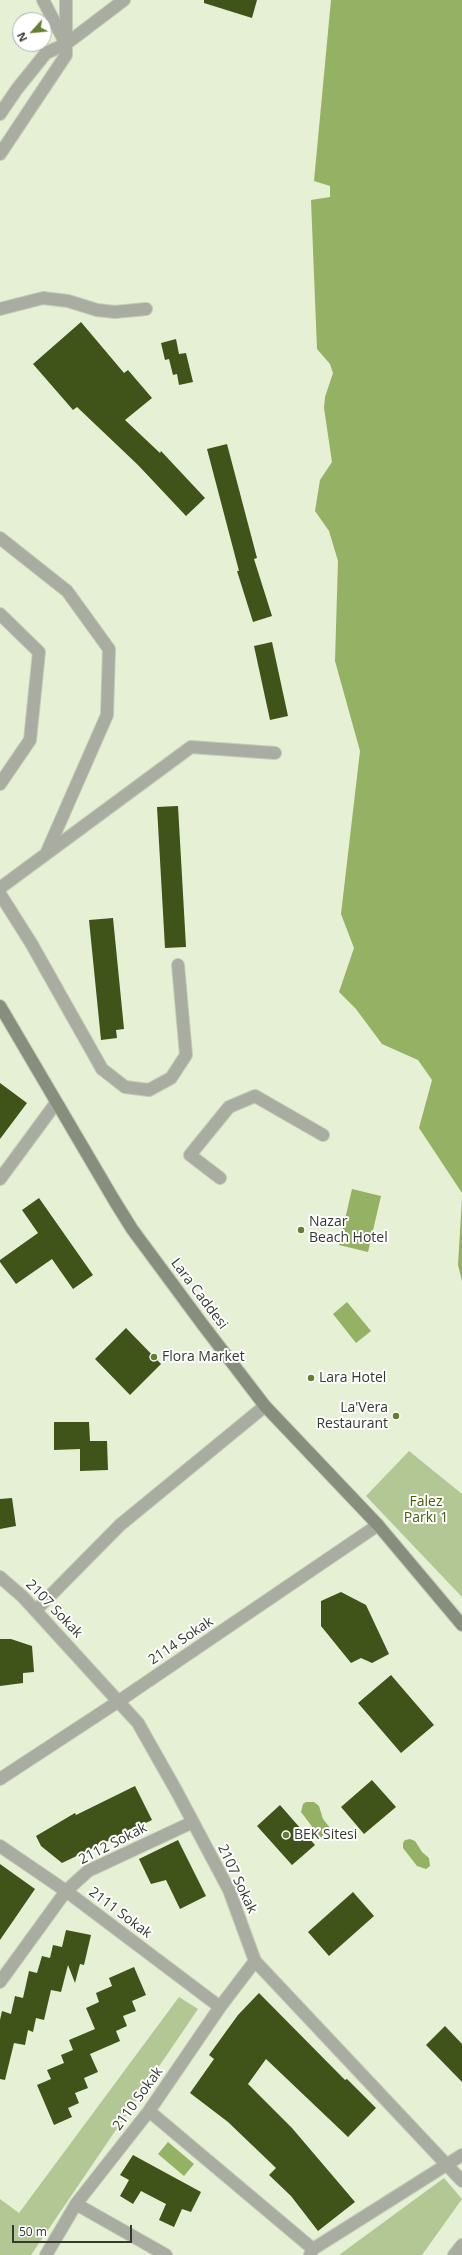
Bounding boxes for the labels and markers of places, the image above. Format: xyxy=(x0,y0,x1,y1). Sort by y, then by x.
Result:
place label: Nazar Beach Hotel xyxy=(309,1214,388,1246)
marker: Nazar Beach Hotel xyxy=(296,1225,306,1235)
place label: Flora Market xyxy=(162,1349,245,1365)
marker: Flora Market xyxy=(149,1352,159,1362)
place label: Lara Hotel xyxy=(319,1370,386,1386)
marker: Lara Hotel xyxy=(306,1373,316,1383)
place label: La'Vera Restaurant xyxy=(316,1400,388,1432)
marker: La'Vera Restaurant xyxy=(391,1411,401,1421)
place label: BEK Sitesi xyxy=(294,1827,357,1843)
marker: BEK Sitesi xyxy=(281,1830,291,1840)

